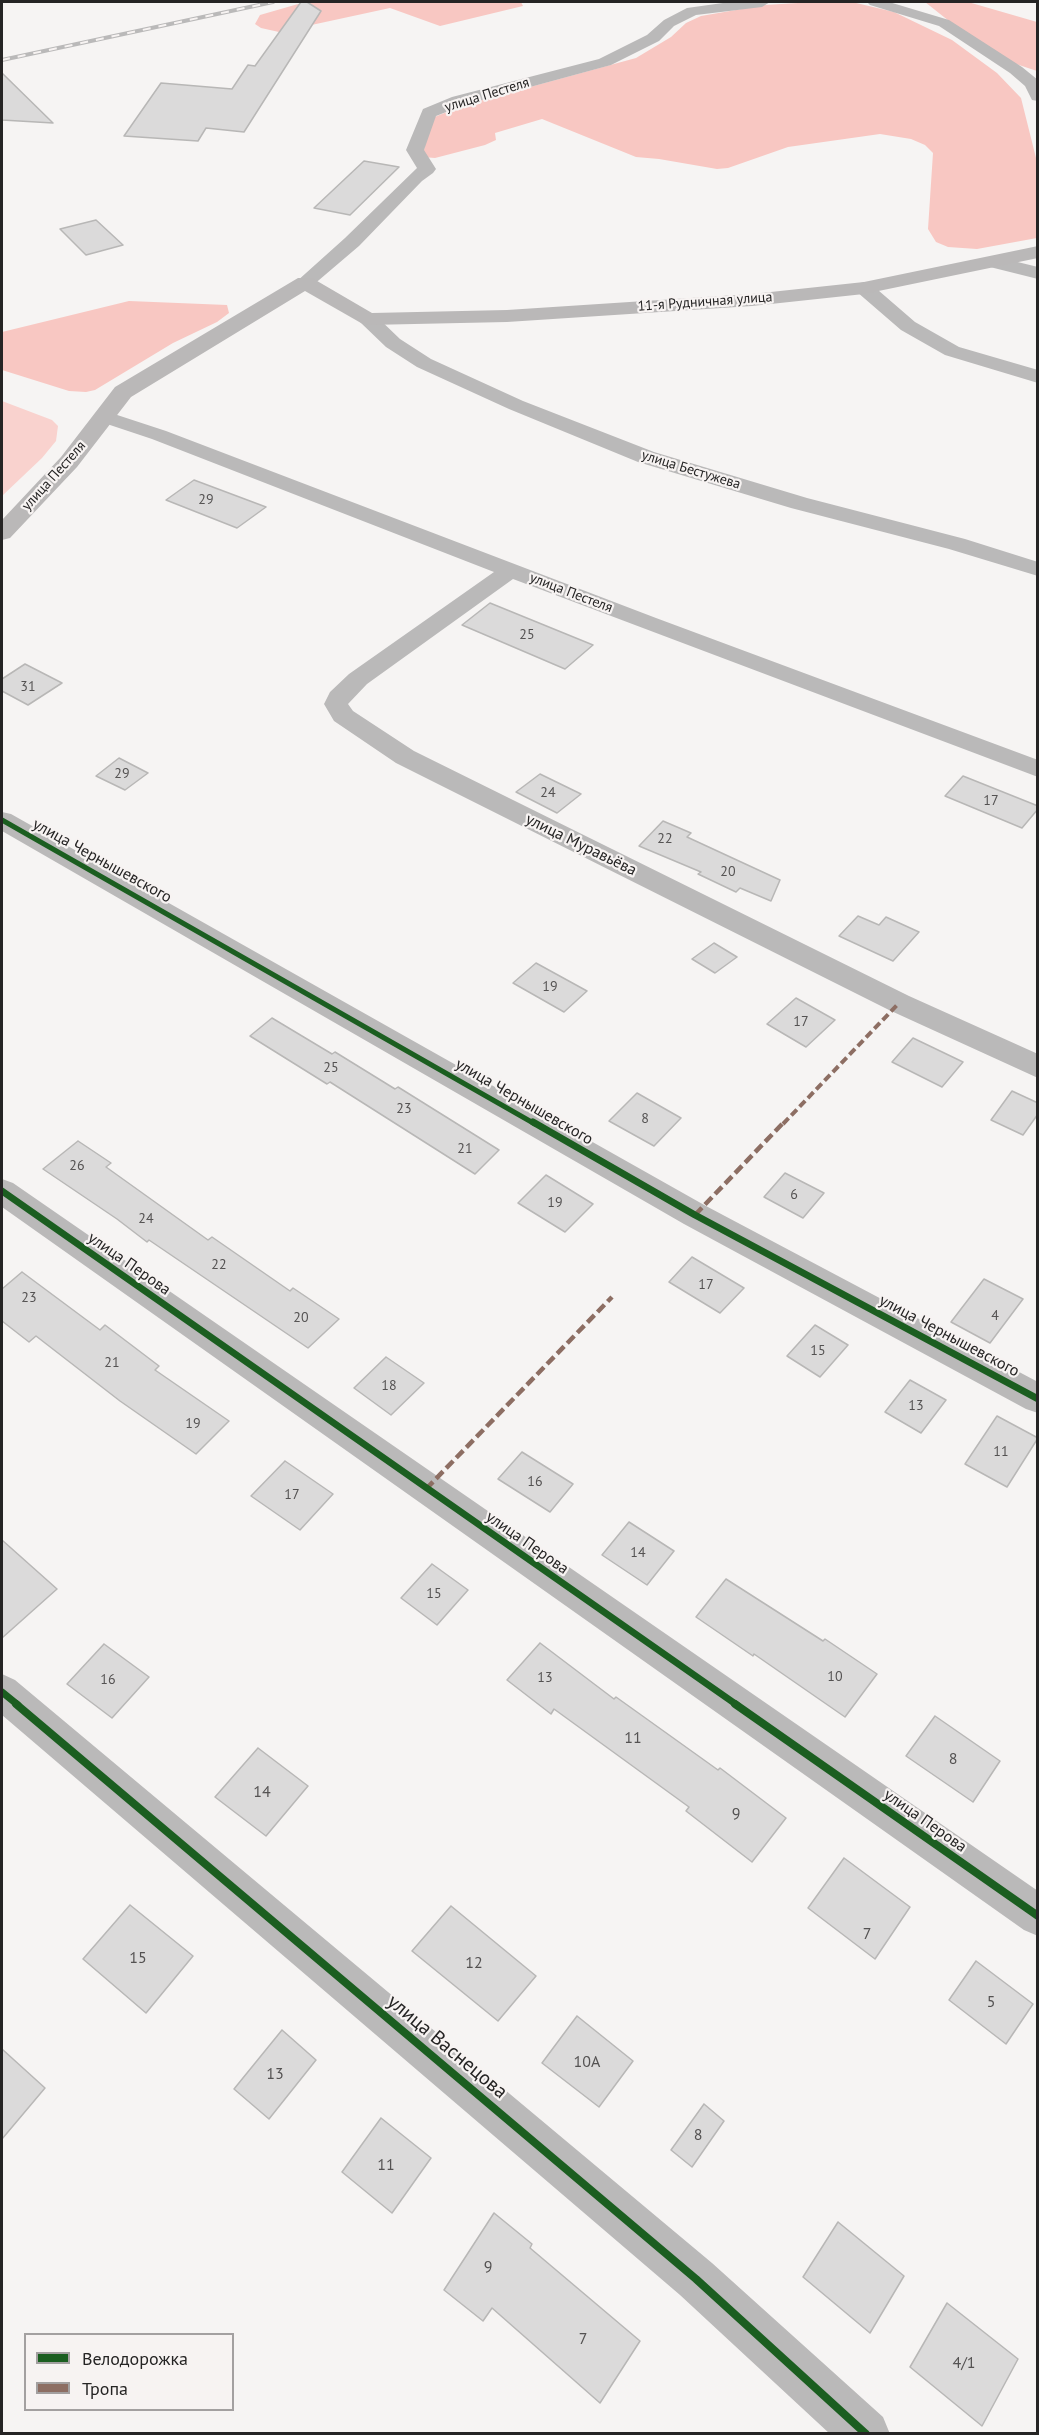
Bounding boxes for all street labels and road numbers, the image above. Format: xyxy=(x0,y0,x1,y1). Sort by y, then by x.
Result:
street label: улица Пестеля xyxy=(443,74,531,116)
street label: 11-я Рудничная улица xyxy=(637,289,773,315)
street label: улица Пестеля xyxy=(18,438,90,514)
street label: улица Бестужева xyxy=(640,447,742,493)
street label: улица Пестеля xyxy=(527,569,615,617)
street label: улица Муравьёва xyxy=(522,810,640,880)
street label: улица Чернышевского xyxy=(29,815,175,907)
street label: улица Чернышевского xyxy=(452,1055,596,1149)
street label: улица Перова xyxy=(84,1228,174,1300)
street label: улица Чернышевского xyxy=(876,1291,1022,1381)
street label: улица Перова xyxy=(482,1507,572,1579)
street label: улица Перова xyxy=(880,1785,970,1857)
street label: улица Васнецова xyxy=(382,1990,512,2104)

